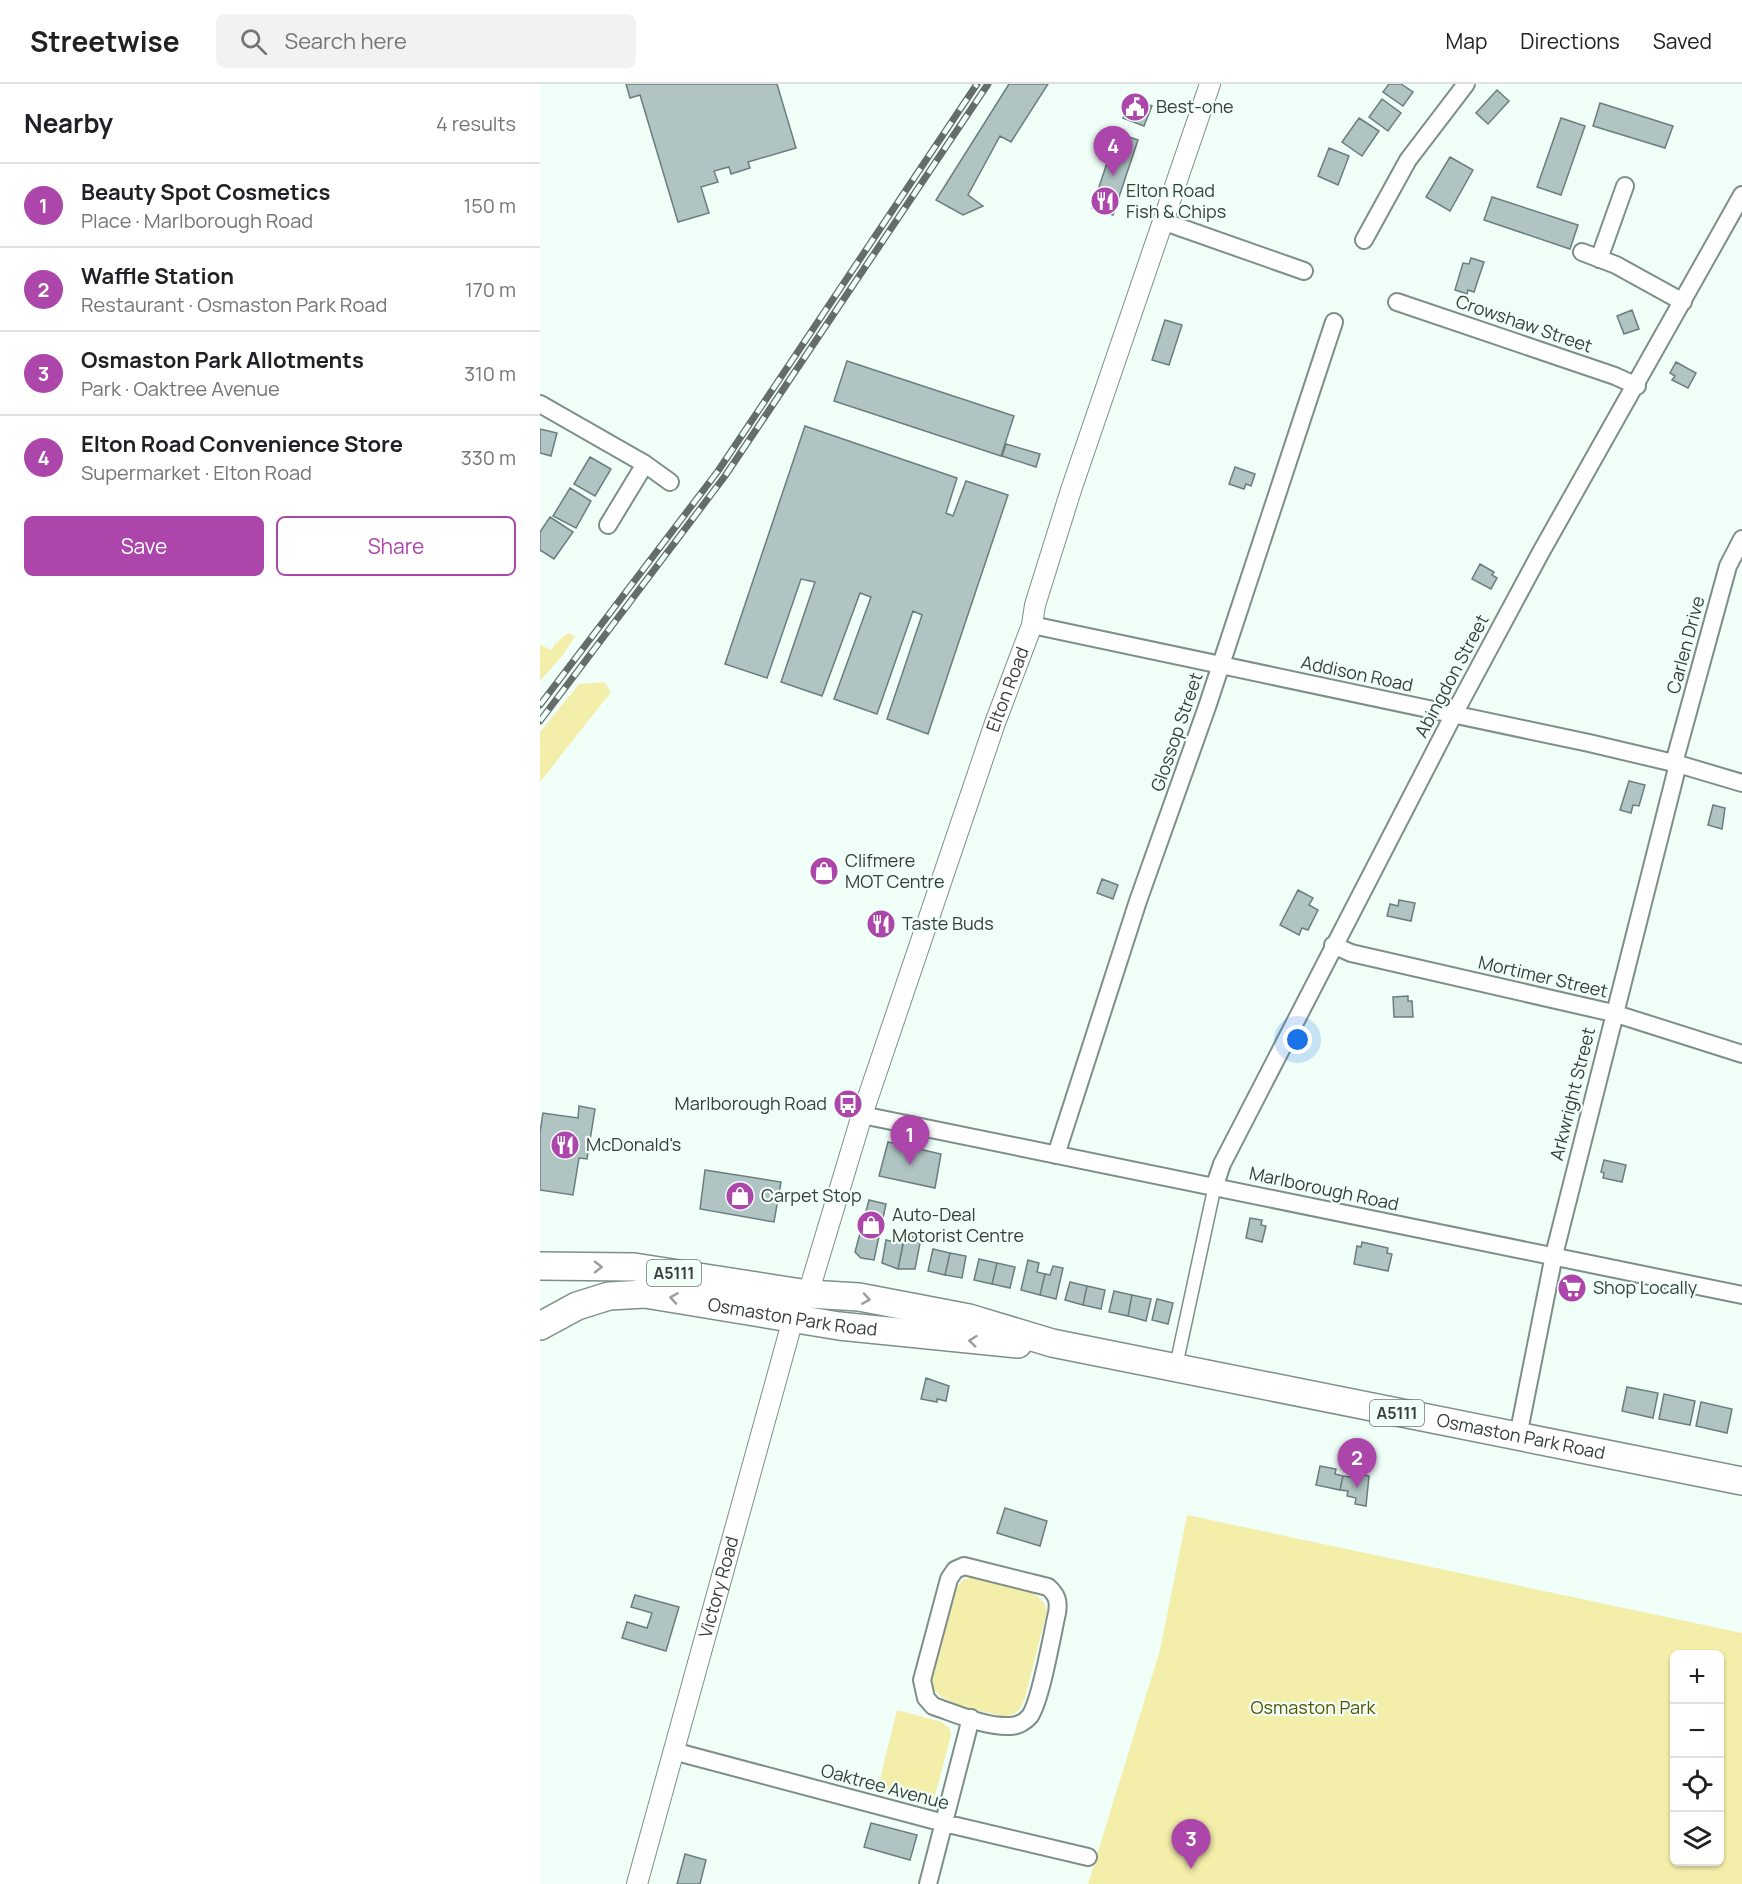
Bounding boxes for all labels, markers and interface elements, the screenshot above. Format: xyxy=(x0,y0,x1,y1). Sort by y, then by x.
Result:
search box xyxy=(216,14,636,68)
text: Streetwise xyxy=(30,22,180,60)
icon: search xyxy=(237,25,270,58)
text: Search here xyxy=(285,26,407,56)
text: Map xyxy=(1446,27,1487,55)
text: Directions xyxy=(1520,27,1620,55)
text: Saved xyxy=(1653,27,1712,55)
public building icon: Best-one xyxy=(1119,91,1151,123)
place label: Best-one xyxy=(1156,94,1234,118)
text: Nearby xyxy=(24,105,113,141)
text: 4 results xyxy=(436,110,516,137)
pin: 4 xyxy=(1094,126,1132,176)
text: Beauty Spot Cosmetics xyxy=(81,177,330,207)
place label: Elton Road Fish & Chips xyxy=(1126,178,1226,223)
restaurant icon: Elton Road Fish & Chips xyxy=(1089,185,1121,217)
text: 1 xyxy=(39,192,48,219)
text: 150 m xyxy=(463,192,516,219)
text: Place · Marlborough Road xyxy=(81,207,313,234)
text: Waffle Station xyxy=(81,261,234,291)
text: 2 xyxy=(38,276,49,303)
text: 170 m xyxy=(465,276,516,303)
street label: Crowshaw Street xyxy=(1453,288,1596,358)
text: Restaurant · Osmaston Park Road xyxy=(81,291,387,318)
text: Osmaston Park Allotments xyxy=(81,345,364,375)
text: 3 xyxy=(38,360,49,387)
text: 310 m xyxy=(464,360,516,387)
text: Park · Oaktree Avenue xyxy=(81,375,280,402)
text: Elton Road Convenience Store xyxy=(81,429,403,459)
text: 4 xyxy=(37,444,50,471)
text: 330 m xyxy=(461,444,516,471)
text: Supermarket · Elton Road xyxy=(81,459,312,486)
button: Save xyxy=(24,516,264,576)
button: Share xyxy=(276,516,516,576)
street label: Carlen Drive xyxy=(1660,593,1710,696)
street label: Abingdon Street xyxy=(1409,610,1494,741)
street label: Elton Road xyxy=(980,643,1034,735)
street label: Addison Road xyxy=(1299,649,1415,697)
street label: Glossop Street xyxy=(1145,669,1208,794)
place label: Clifmere MOT Centre xyxy=(845,848,944,893)
shop icon: Clifmere MOT Centre xyxy=(808,855,840,887)
restaurant icon: Taste Buds xyxy=(865,908,897,940)
place label: Taste Buds xyxy=(902,911,994,935)
street label: Mortimer Street xyxy=(1476,949,1610,1003)
your location xyxy=(1283,1025,1312,1054)
street label: Arkwright Street xyxy=(1544,1025,1600,1163)
bus stop icon: Marlborough Road xyxy=(832,1088,864,1120)
place label: Marlborough Road xyxy=(675,1091,827,1115)
pin: 1 xyxy=(890,1116,929,1165)
restaurant icon: McDonald's xyxy=(549,1129,581,1161)
place label: McDonald's xyxy=(586,1132,681,1156)
street label: Marlborough Road xyxy=(1247,1160,1401,1216)
shop icon: Carpet Stop xyxy=(724,1180,756,1212)
place label: Carpet Stop xyxy=(761,1183,862,1207)
place label: Auto-Deal Motorist Centre xyxy=(892,1202,1024,1247)
shop icon: Auto-Deal Motorist Centre xyxy=(855,1209,887,1241)
road number: A5111 xyxy=(647,1260,701,1286)
one-way arrow xyxy=(594,1261,603,1273)
supermarket icon: Shop Locally xyxy=(1556,1272,1588,1304)
place label: Shop Locally xyxy=(1593,1275,1698,1299)
street label: Osmaston Park Road xyxy=(706,1292,878,1341)
one-way arrow xyxy=(861,1292,870,1304)
one-way arrow xyxy=(669,1293,678,1305)
one-way arrow xyxy=(968,1335,977,1348)
road number: A5111 xyxy=(1370,1400,1424,1426)
street label: Osmaston Park Road xyxy=(1435,1407,1607,1464)
pin: 2 xyxy=(1338,1438,1376,1488)
street label: Victory Road xyxy=(693,1533,743,1640)
map controls xyxy=(1670,1650,1724,1866)
button: + xyxy=(1670,1650,1724,1704)
park label: Osmaston Park xyxy=(1251,1695,1376,1719)
button: − xyxy=(1670,1704,1724,1758)
street label: Oaktree Avenue xyxy=(819,1757,952,1815)
button: locate xyxy=(1670,1758,1724,1812)
button: layers xyxy=(1670,1812,1724,1866)
pin: 3 xyxy=(1172,1820,1210,1869)

